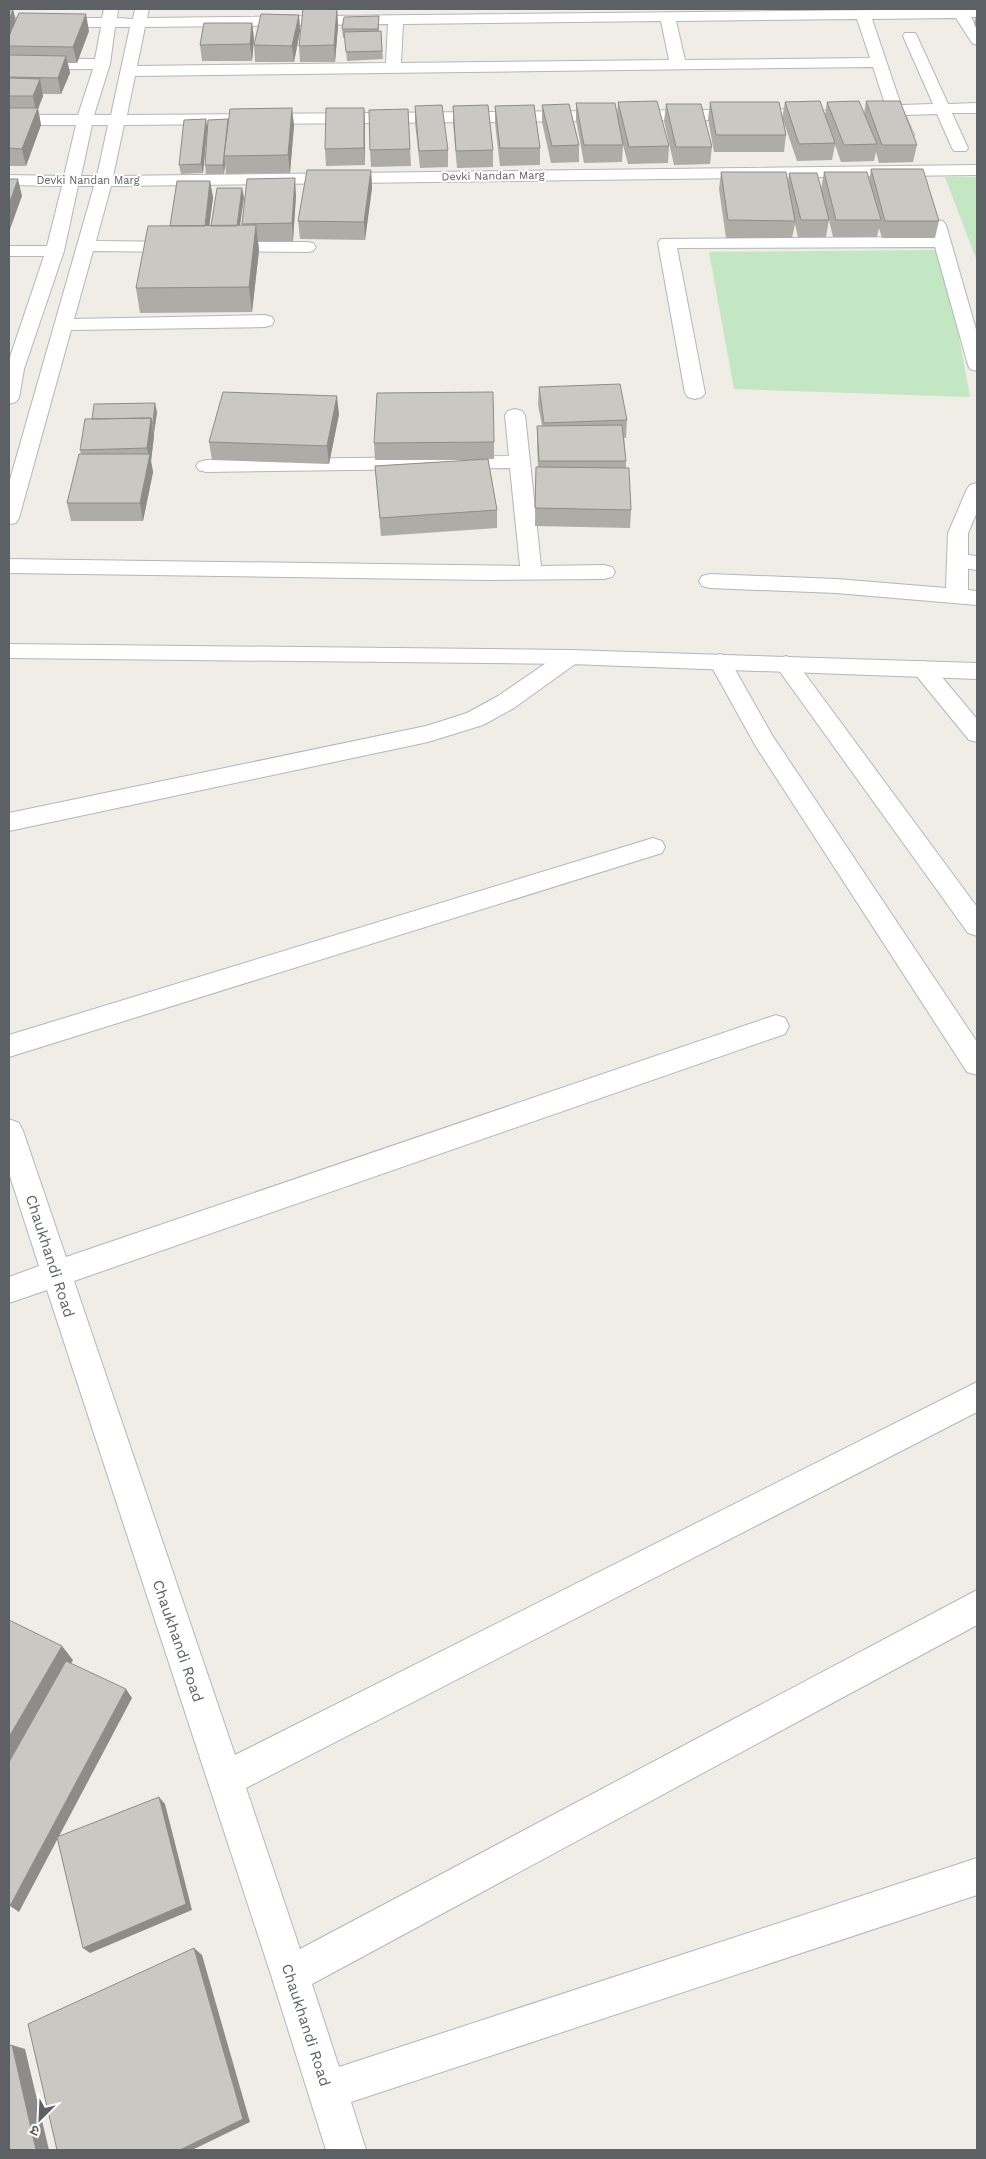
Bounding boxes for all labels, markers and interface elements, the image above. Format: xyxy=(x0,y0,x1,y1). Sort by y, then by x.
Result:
street label: Devki Nandan Marg xyxy=(441,169,545,183)
street label: Devki Nandan Marg xyxy=(36,174,140,187)
street label: Chaukhandi Road xyxy=(22,1192,78,1320)
street label: Chaukhandi Road xyxy=(149,1578,207,1704)
street label: Chaukhandi Road xyxy=(278,1961,334,2089)
north arrow xyxy=(15,2094,65,2144)
text: उ xyxy=(27,2122,42,2140)

